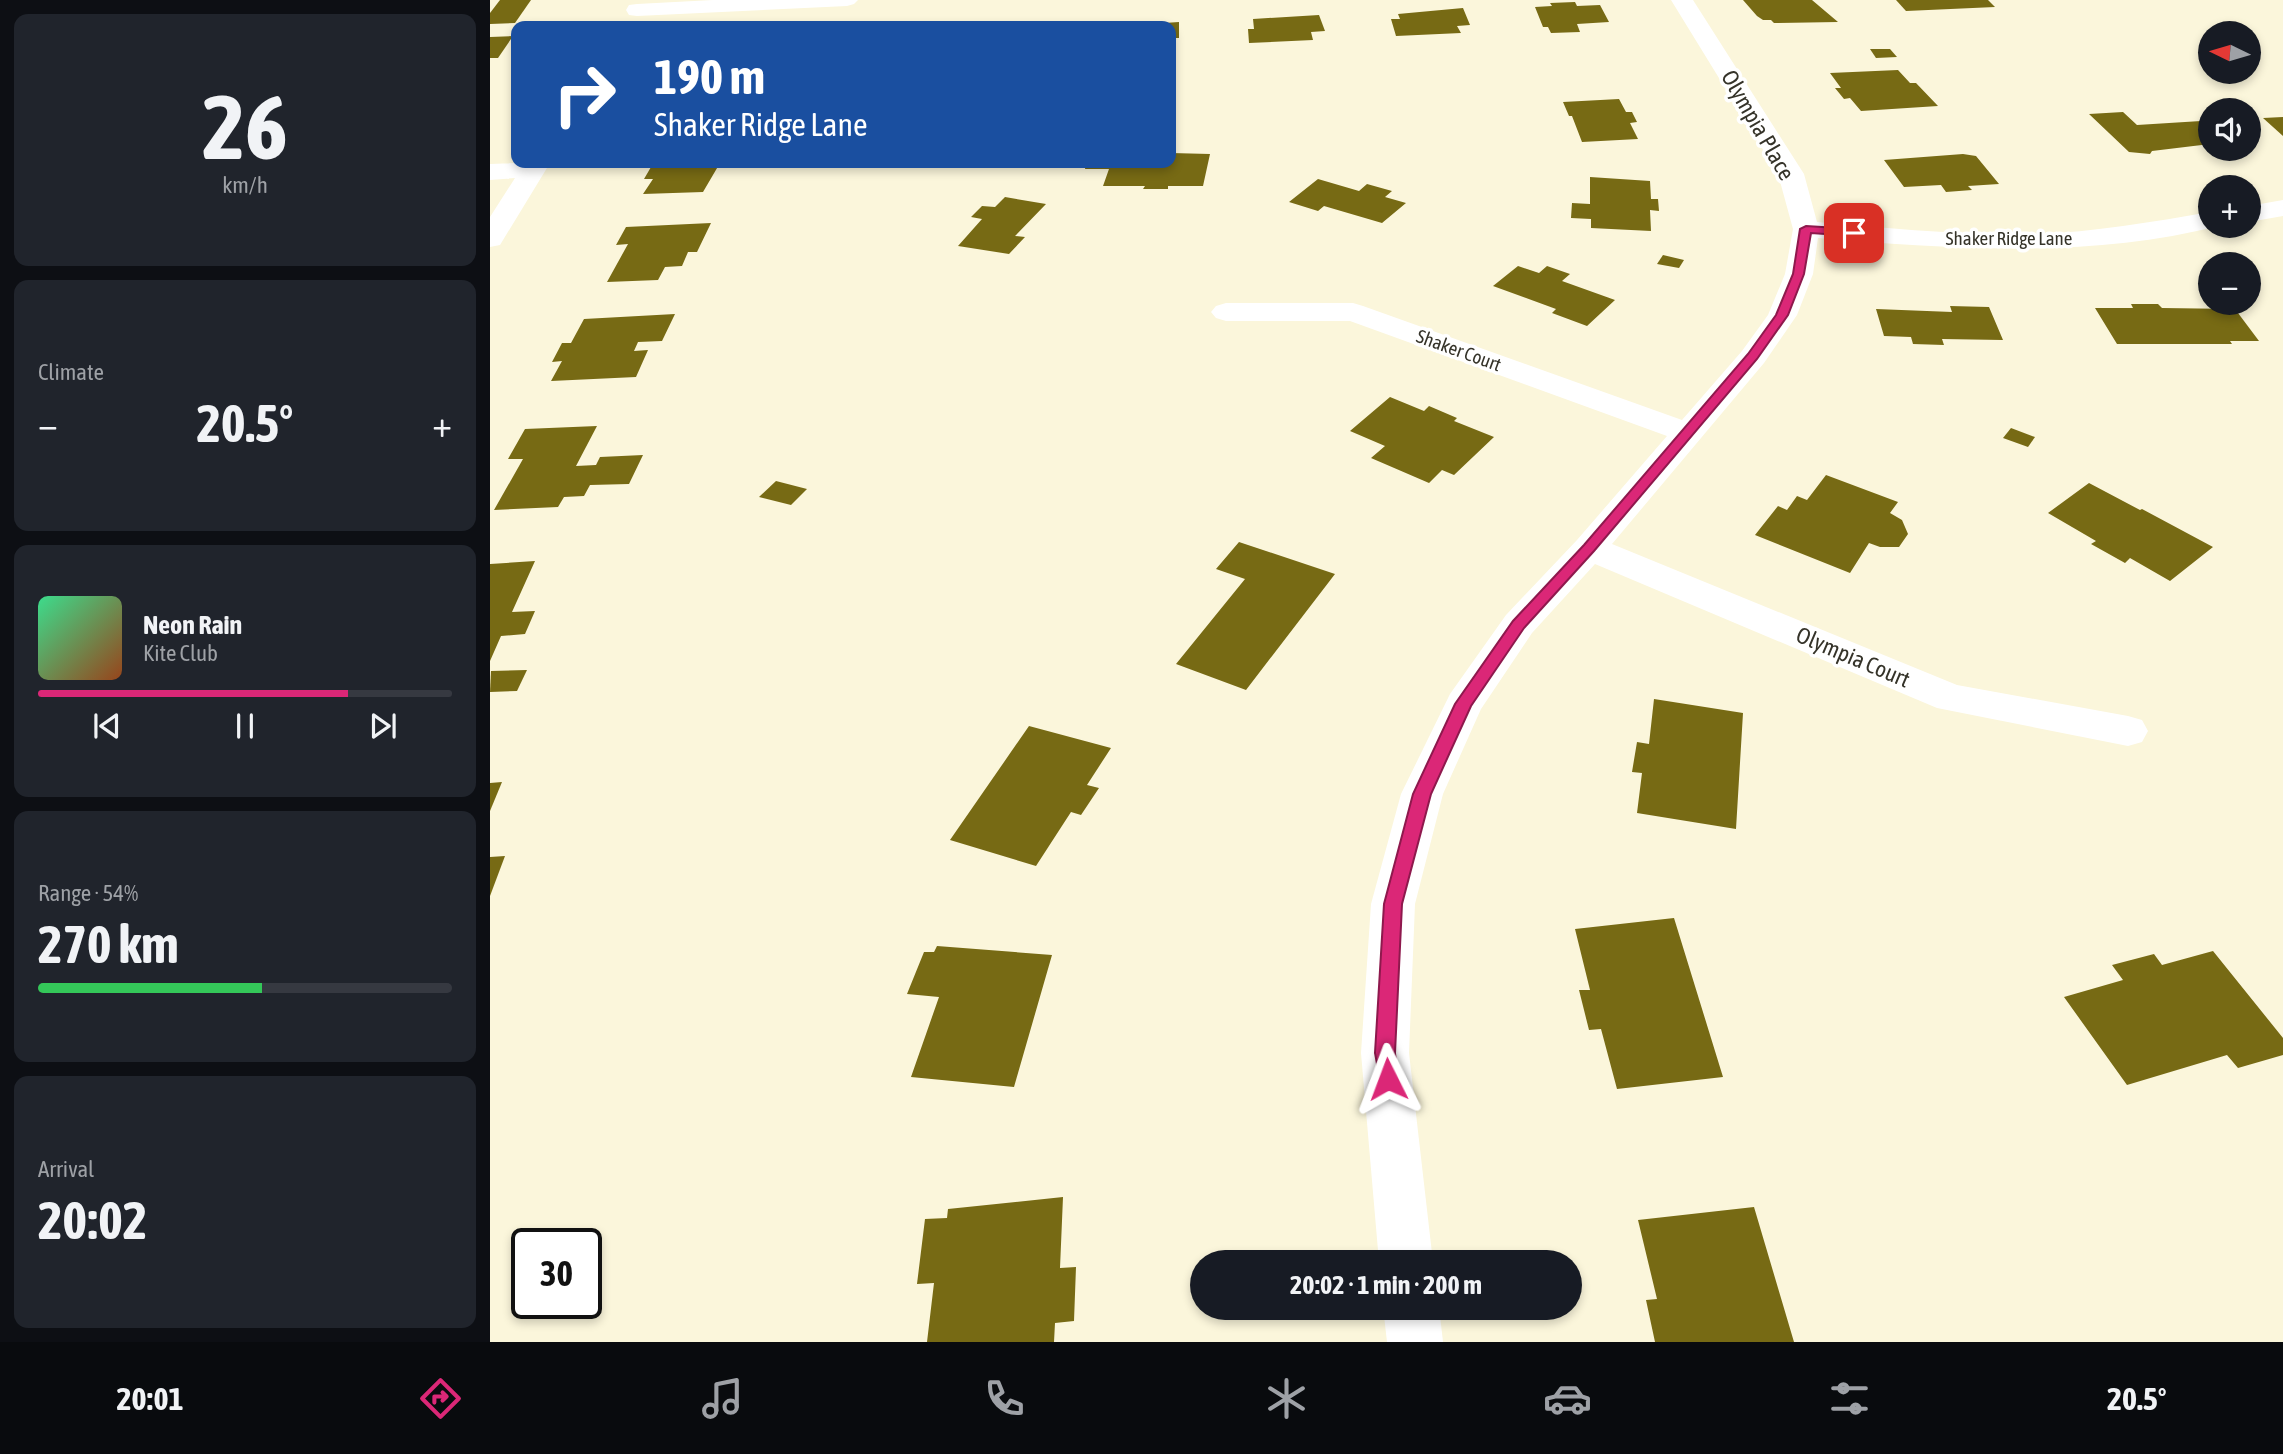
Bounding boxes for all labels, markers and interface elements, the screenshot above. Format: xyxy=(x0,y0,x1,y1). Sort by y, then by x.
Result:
north arrow xyxy=(2198,21,2261,84)
map controls xyxy=(2198,21,2261,315)
text: 190 m xyxy=(654,48,765,104)
icon: right xyxy=(539,49,630,140)
street label: Olympia Place xyxy=(1716,66,1800,184)
text: 26 xyxy=(202,74,288,178)
button: sound xyxy=(2198,98,2261,161)
text: Shaker Ridge Lane xyxy=(654,106,868,143)
text: km/h xyxy=(222,172,268,198)
button: + xyxy=(2198,175,2261,238)
pin xyxy=(1824,203,1884,263)
icon: arrive xyxy=(1835,214,1873,252)
street label: Shaker Ridge Lane xyxy=(1946,227,2072,249)
button: − xyxy=(2198,252,2261,315)
street label: Shaker Court xyxy=(1414,325,1504,375)
text: Climate xyxy=(38,359,104,385)
text: 20.5° xyxy=(197,393,293,453)
text: − xyxy=(38,402,58,445)
text: + xyxy=(432,402,452,445)
text: Neon Rain xyxy=(143,610,242,640)
street label: Olympia Court xyxy=(1792,621,1914,693)
text: Kite Club xyxy=(143,640,218,666)
icon: previous xyxy=(88,707,126,745)
icon: pause xyxy=(226,707,264,745)
icon: next xyxy=(364,707,402,745)
text: Range · 54% xyxy=(38,880,138,906)
text: 270 km xyxy=(38,914,179,974)
position arrow xyxy=(1351,1042,1425,1116)
text: Arrival xyxy=(38,1156,94,1182)
text: 20:02 xyxy=(38,1190,147,1250)
speed limit sign: 30 xyxy=(511,1228,602,1319)
text: 20:02 · 1 min · 200 m xyxy=(1290,1270,1482,1300)
icon: directions xyxy=(416,1374,465,1423)
icon: music xyxy=(698,1374,747,1423)
icon: phone xyxy=(980,1374,1029,1423)
icon: climate xyxy=(1262,1374,1311,1423)
icon: car xyxy=(1543,1374,1592,1423)
icon: filters xyxy=(1825,1374,1874,1423)
text: 20:01 xyxy=(116,1380,184,1417)
text: 20.5° xyxy=(2107,1380,2167,1417)

